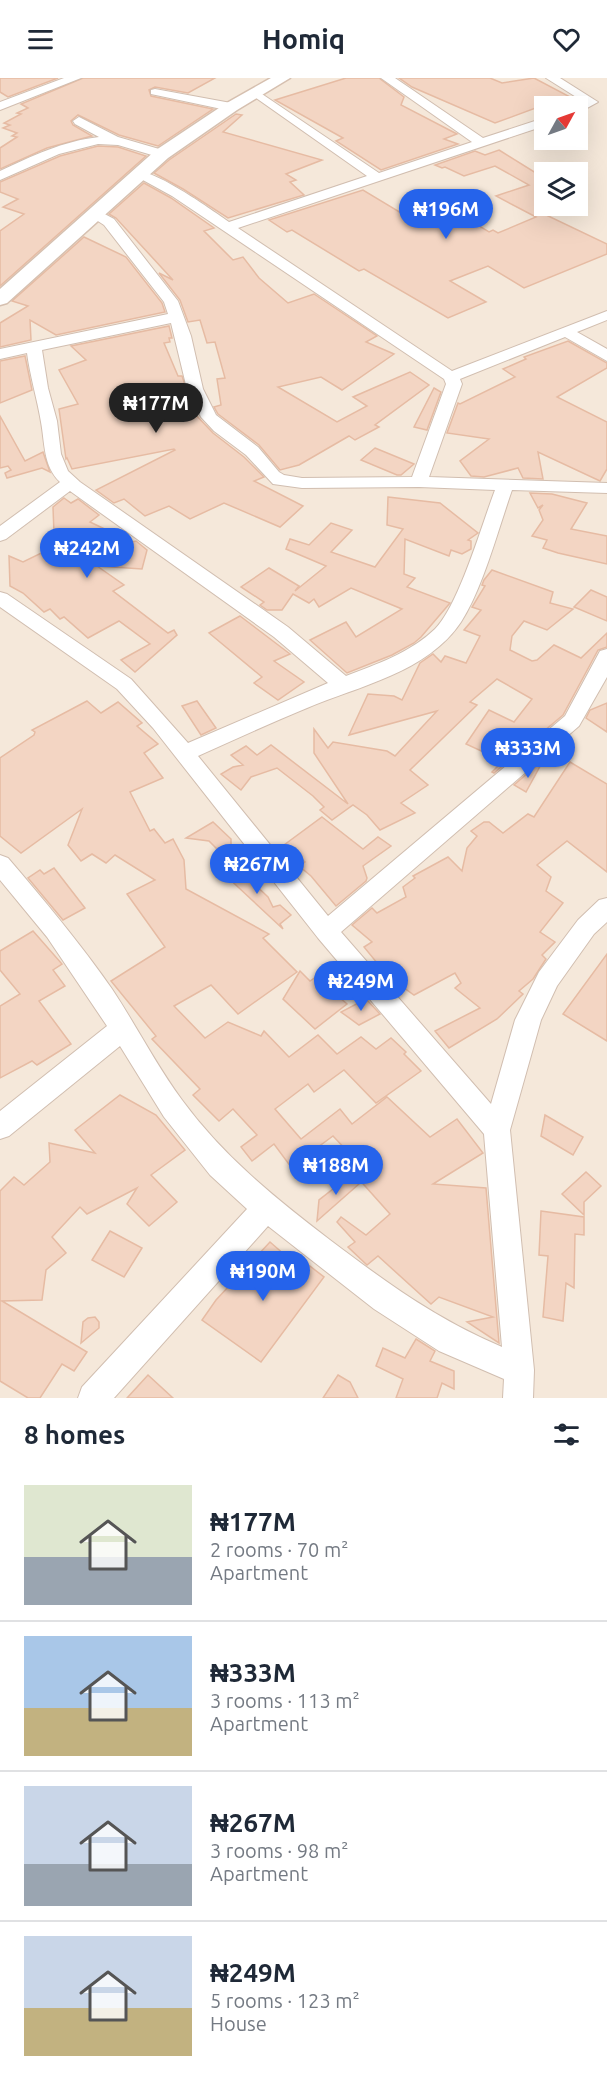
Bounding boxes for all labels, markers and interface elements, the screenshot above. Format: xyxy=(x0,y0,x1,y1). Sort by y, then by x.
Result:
icon: menu xyxy=(24,23,57,56)
icon: heart xyxy=(550,23,583,56)
text: Homiq xyxy=(262,24,345,54)
north arrow xyxy=(534,96,588,150)
map controls xyxy=(534,96,588,216)
button: layers xyxy=(534,162,588,216)
pin: ₦196M xyxy=(404,189,488,240)
text: ₦196M xyxy=(413,197,479,220)
pin: ₦177M xyxy=(114,383,198,434)
text: ₦177M xyxy=(123,391,189,414)
pin: ₦242M xyxy=(45,528,129,579)
text: ₦242M xyxy=(54,536,120,559)
pin: ₦333M xyxy=(486,728,570,779)
text: ₦333M xyxy=(495,736,561,759)
pin: ₦267M xyxy=(215,844,299,895)
text: ₦267M xyxy=(224,852,290,875)
pin: ₦249M xyxy=(319,961,403,1012)
text: ₦249M xyxy=(328,969,394,992)
pin: ₦188M xyxy=(294,1145,378,1196)
text: ₦188M xyxy=(303,1153,369,1176)
pin: ₦190M xyxy=(221,1251,305,1302)
text: ₦190M xyxy=(230,1259,296,1282)
icon: filters xyxy=(550,1418,583,1451)
text: 8 homes xyxy=(24,1420,125,1449)
text: ₦177M xyxy=(210,1507,296,1536)
icon: home xyxy=(72,1509,144,1581)
text: 2 rooms · 70 m² xyxy=(210,1538,348,1561)
text: Apartment xyxy=(210,1561,308,1584)
text: ₦333M xyxy=(210,1658,296,1687)
icon: home xyxy=(72,1660,144,1732)
text: 3 rooms · 113 m² xyxy=(210,1689,360,1712)
text: Apartment xyxy=(210,1712,308,1735)
text: ₦267M xyxy=(210,1808,296,1837)
icon: home xyxy=(72,1810,144,1882)
text: 3 rooms · 98 m² xyxy=(210,1839,348,1862)
text: Apartment xyxy=(210,1862,308,1885)
text: ₦249M xyxy=(210,1958,296,1987)
icon: home xyxy=(72,1960,144,2032)
text: 5 rooms · 123 m² xyxy=(210,1989,360,2012)
text: House xyxy=(210,2012,267,2035)

